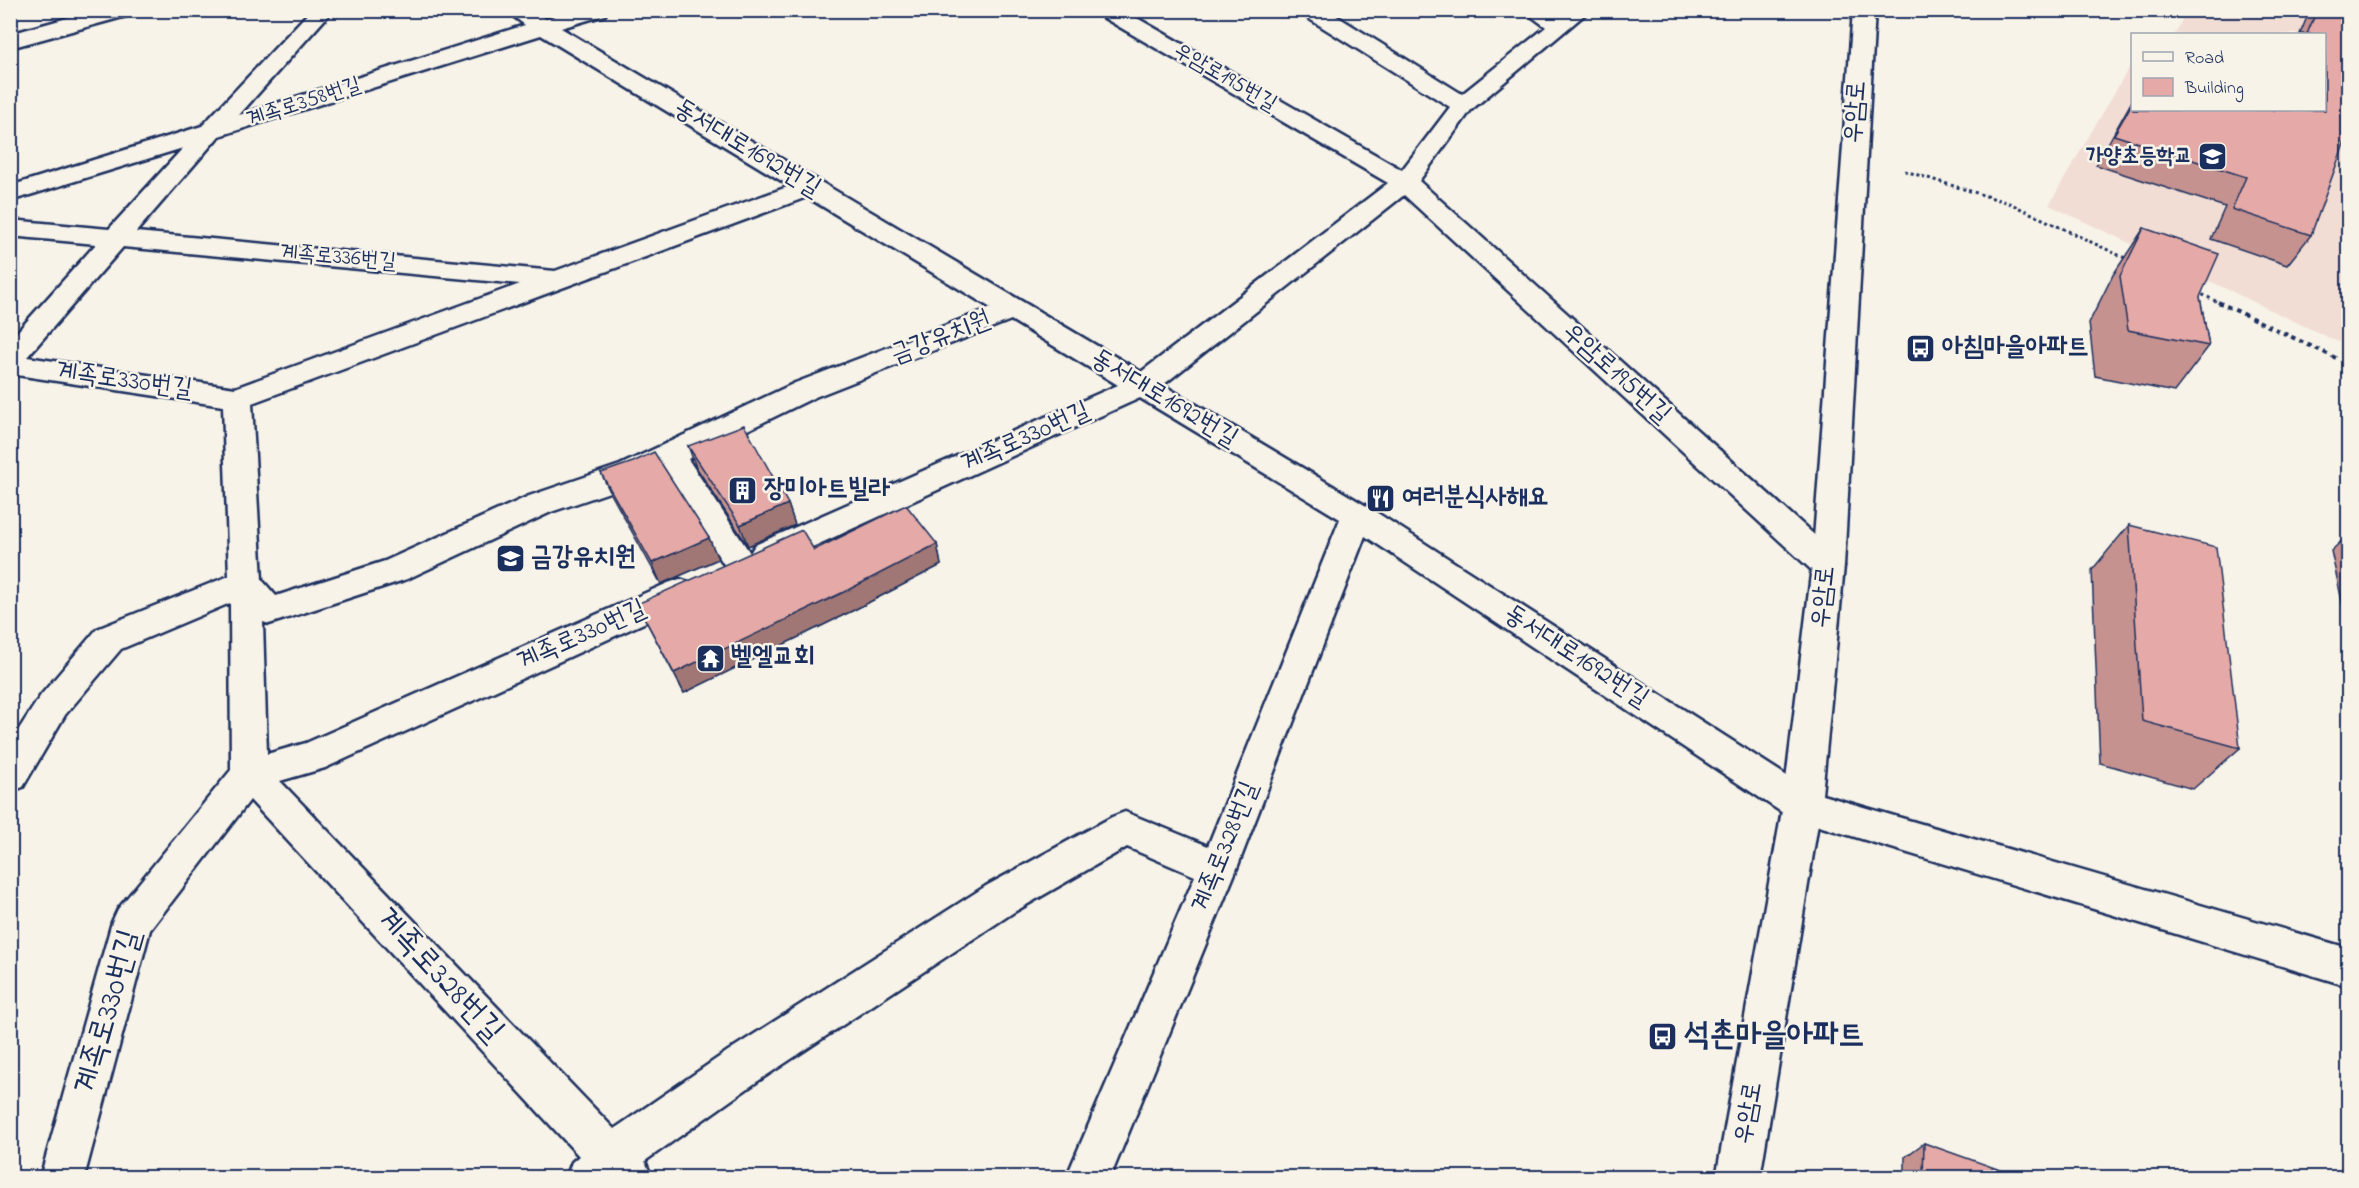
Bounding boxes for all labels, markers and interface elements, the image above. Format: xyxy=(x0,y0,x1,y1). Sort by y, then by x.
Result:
legend xyxy=(2131,33,2326,111)
street label: 우암로195번길 xyxy=(1167,35,1283,121)
text: Road xyxy=(2185,46,2224,72)
street label: 계족로358번길 xyxy=(243,69,366,137)
text: Building xyxy=(2184,76,2244,103)
street label: 우암로 xyxy=(1835,79,1877,145)
street label: 동서대로1692번길 xyxy=(666,90,828,208)
place label: 가양초등학교 xyxy=(2086,141,2192,173)
school or university icon: 가양초등학교 xyxy=(2197,141,2229,173)
street label: 계족로336번길 xyxy=(279,237,398,279)
street label: 금강유치원 xyxy=(885,302,997,374)
street label: 우암로195번길 xyxy=(1553,315,1679,434)
place label: 아침마을아파트 xyxy=(1942,329,2089,367)
bus stop icon: 아침마을아파트 xyxy=(1905,332,1937,364)
street label: 동서대로1692번길 xyxy=(1083,340,1245,458)
street label: 계족로330번길 xyxy=(53,353,195,409)
street label: 계족로330번길 xyxy=(956,393,1097,483)
place label: 장미아트빌라 xyxy=(764,471,891,509)
building icon: 장미아트빌라 xyxy=(727,474,759,506)
place label: 여러분식사해요 xyxy=(1402,479,1548,517)
restaurant icon: 여러분식사해요 xyxy=(1365,482,1397,514)
place label: 금강유치원 xyxy=(531,539,636,577)
school or university icon: 금강유치원 xyxy=(494,542,526,574)
street label: 우암로 xyxy=(1802,564,1846,630)
street label: 계족로330번길 xyxy=(512,591,653,681)
street label: 동서대로1692번길 xyxy=(1496,596,1656,718)
place label: 벨엘교회 xyxy=(731,639,815,677)
temple icon: 벨엘교회 xyxy=(694,642,726,674)
street label: 계족로328번길 xyxy=(1183,776,1269,918)
street label: 계족로328번길 xyxy=(364,898,514,1054)
street label: 계족로330번길 xyxy=(63,924,155,1100)
place label: 석촌마을아파트 xyxy=(1684,1013,1864,1060)
bus stop icon: 석촌마을아파트 xyxy=(1647,1020,1679,1052)
street label: 우암로 xyxy=(1725,1079,1773,1147)

